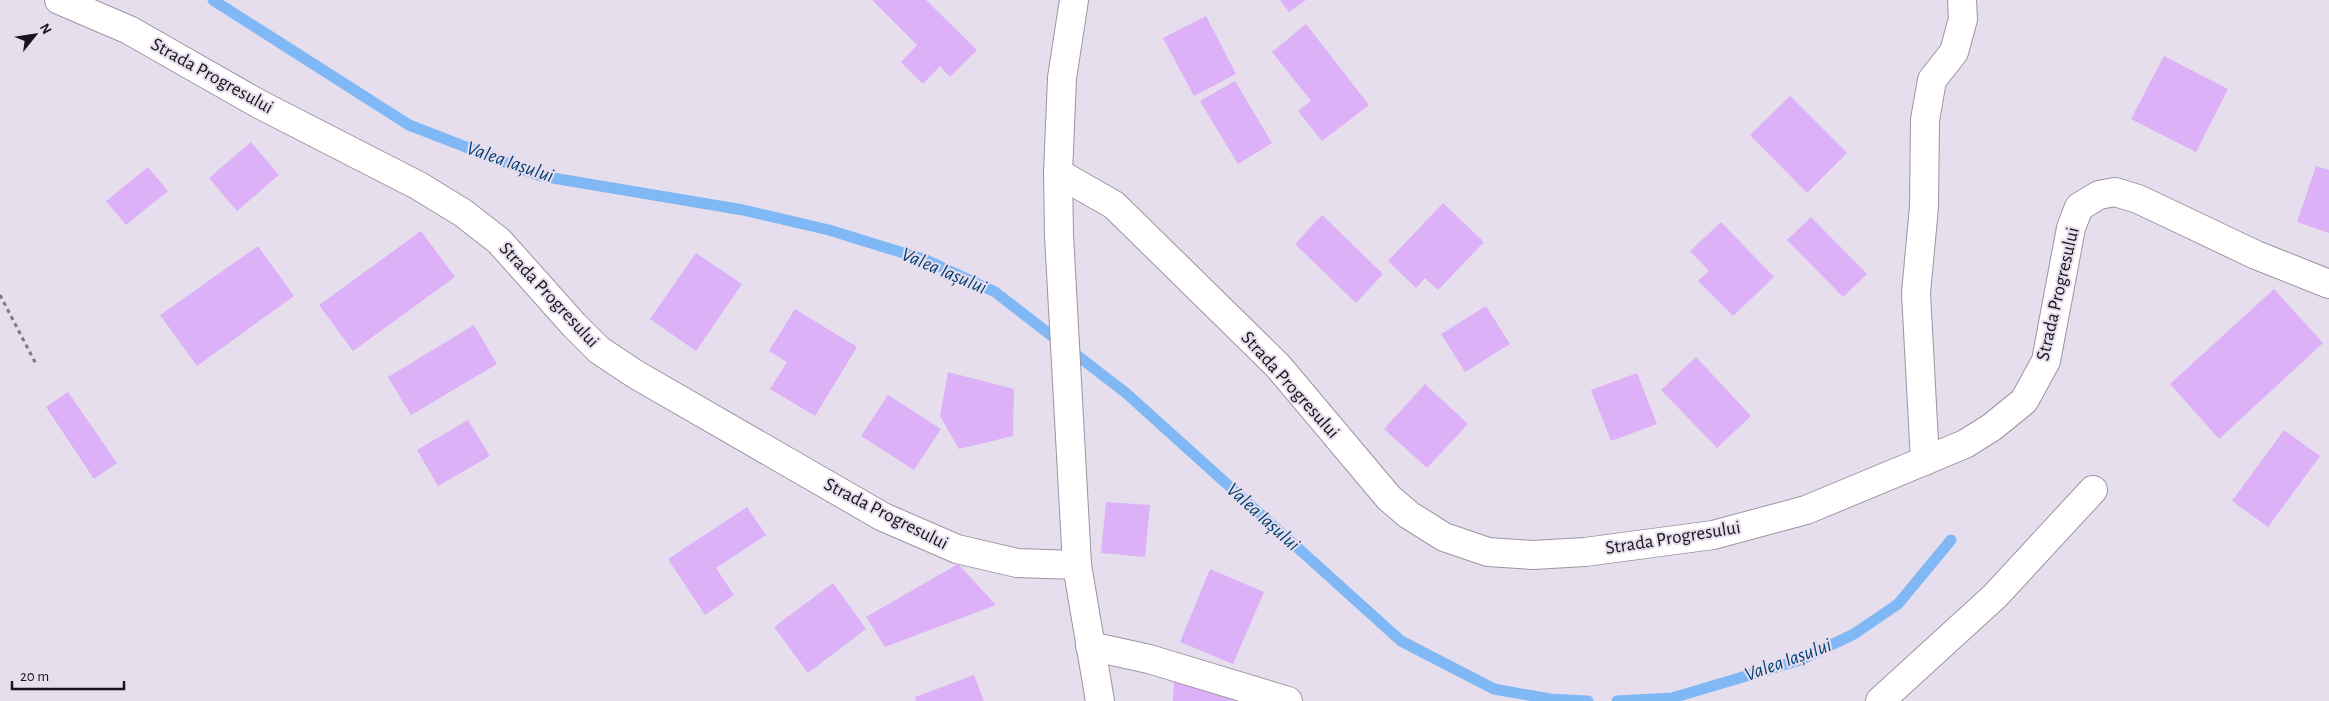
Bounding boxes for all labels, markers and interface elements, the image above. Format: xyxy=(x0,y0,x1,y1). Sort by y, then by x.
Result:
north arrow xyxy=(10,10,60,60)
text: N xyxy=(37,21,54,37)
street label: Strada Progresului xyxy=(148,35,276,117)
water label: Valea Iașului xyxy=(464,138,556,187)
street label: Strada Progresului xyxy=(2033,225,2083,363)
street label: Strada Progresului xyxy=(496,239,602,351)
water label: Valea Iașului xyxy=(898,244,990,299)
street label: Strada Progresului xyxy=(1237,328,1343,442)
street label: Strada Progresului xyxy=(821,475,951,553)
water label: Valea Iașului xyxy=(1222,479,1303,556)
street label: Strada Progresului xyxy=(1604,518,1742,558)
water label: Valea Iașului xyxy=(1742,635,1834,686)
scale bar xyxy=(12,658,125,690)
text: 20 m xyxy=(20,669,49,684)

